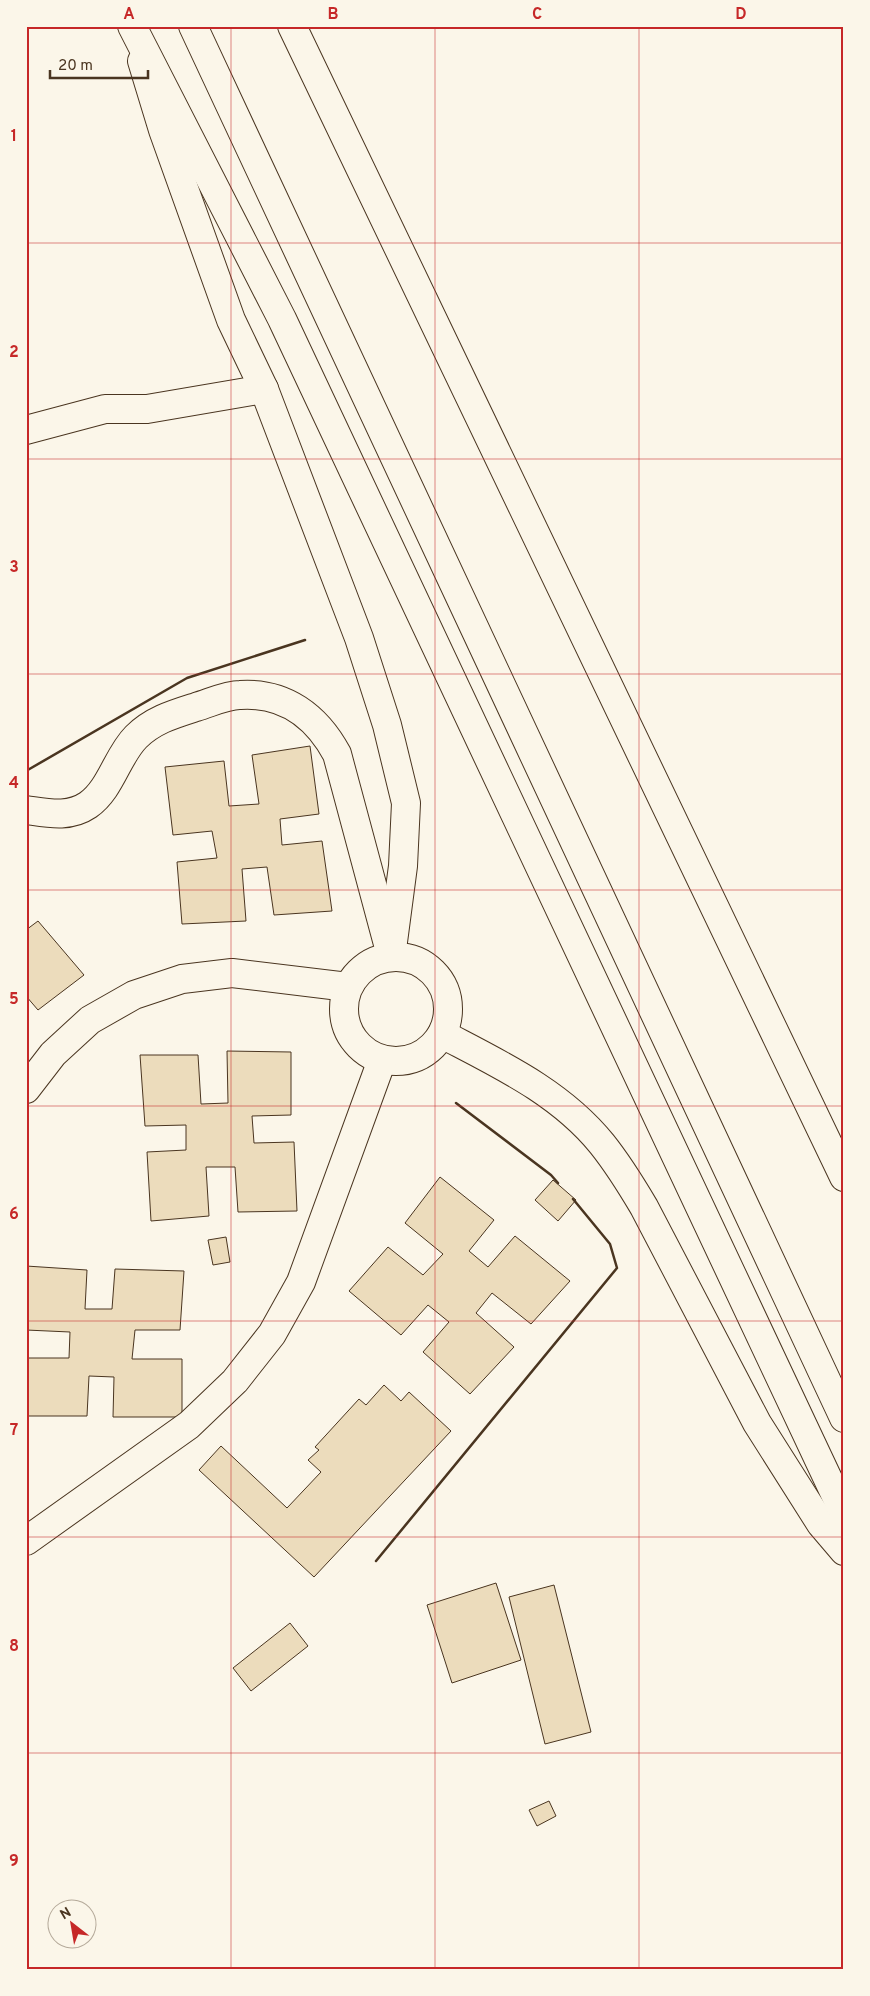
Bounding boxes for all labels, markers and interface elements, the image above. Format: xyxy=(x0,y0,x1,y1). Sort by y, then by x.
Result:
text: A xyxy=(123,5,135,25)
text: B xyxy=(327,5,339,25)
text: C xyxy=(532,5,542,25)
text: D xyxy=(735,5,747,25)
scale bar xyxy=(50,48,148,80)
text: 20 m xyxy=(58,57,93,76)
text: 1 xyxy=(11,127,17,147)
text: 2 xyxy=(9,343,19,363)
text: 3 xyxy=(9,558,19,578)
text: 4 xyxy=(9,774,19,794)
text: 5 xyxy=(9,990,19,1010)
text: 6 xyxy=(9,1205,19,1225)
text: 7 xyxy=(10,1421,18,1441)
text: 8 xyxy=(9,1637,19,1657)
text: 9 xyxy=(9,1852,19,1872)
north arrow xyxy=(48,1898,98,1948)
text: N xyxy=(57,1904,75,1924)

